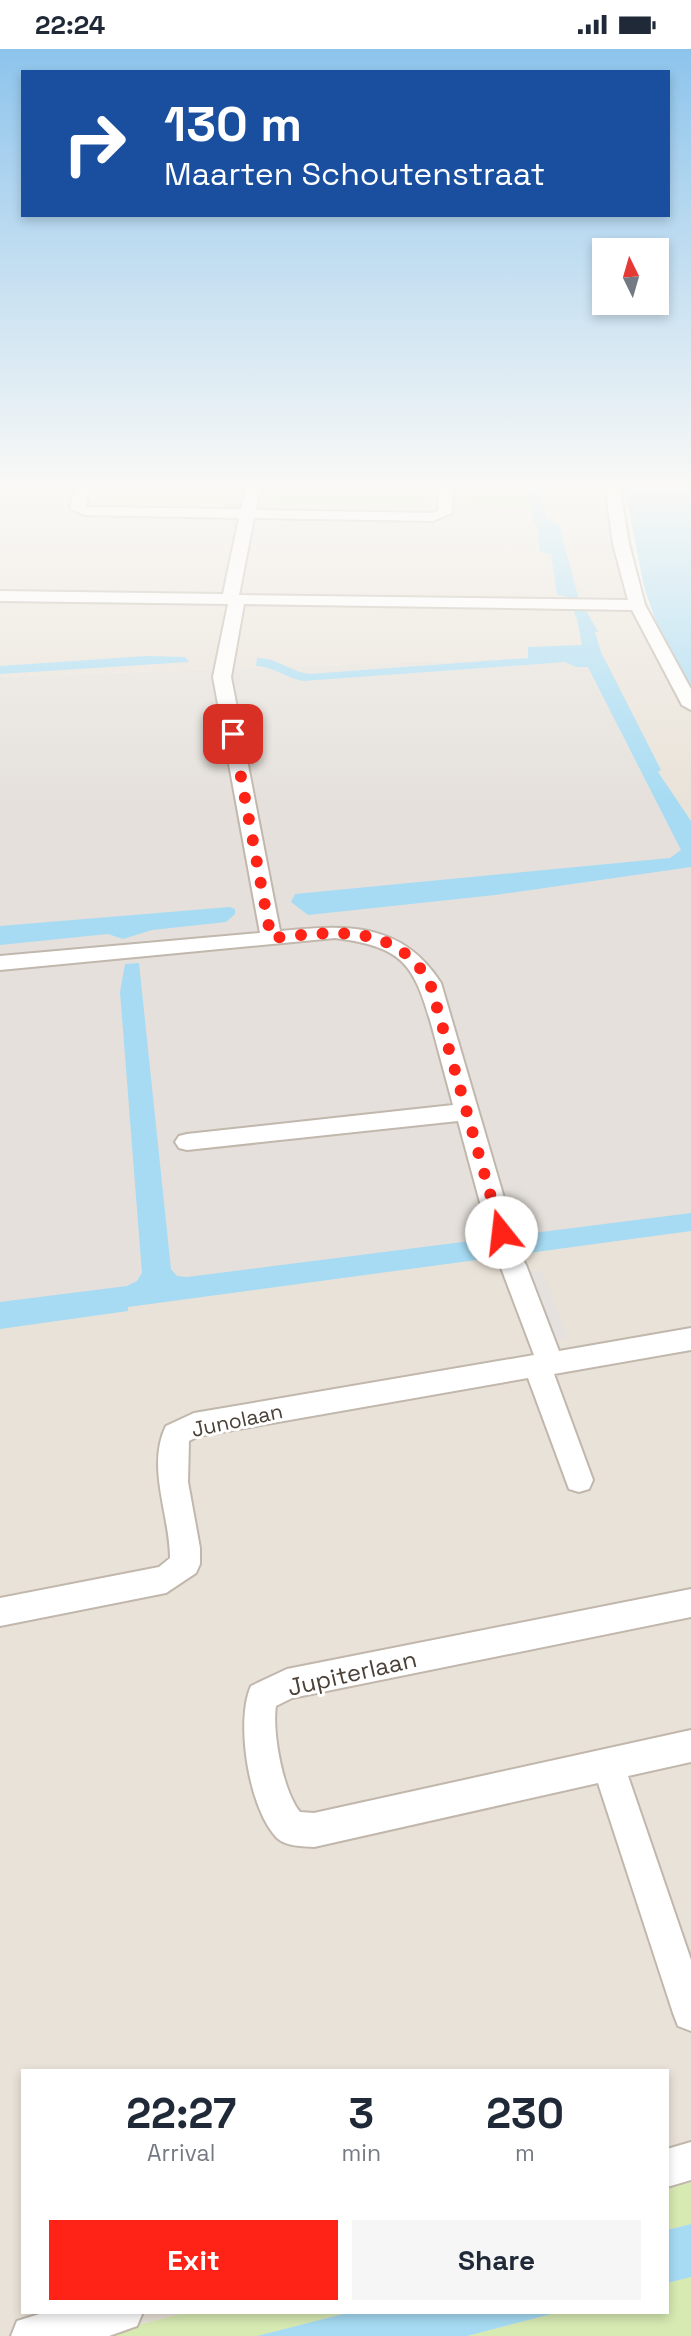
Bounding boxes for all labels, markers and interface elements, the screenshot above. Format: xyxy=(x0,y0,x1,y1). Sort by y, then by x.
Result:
text: 22:24 xyxy=(35,8,105,42)
text: 130 m xyxy=(164,93,302,155)
icon: right xyxy=(49,98,140,189)
text: Maarten Schoutenstraat xyxy=(164,154,545,194)
north arrow xyxy=(592,238,668,315)
map controls xyxy=(592,238,669,315)
pin xyxy=(203,704,263,764)
icon: arrive xyxy=(214,715,252,753)
position arrow xyxy=(464,1195,538,1269)
street label: Junolaan xyxy=(189,1397,285,1443)
street label: Jupiterlaan xyxy=(284,1643,420,1703)
text: 22:27 xyxy=(126,2087,236,2140)
text: 3 xyxy=(348,2087,374,2140)
text: 230 xyxy=(486,2087,564,2140)
text: Arrival xyxy=(147,2138,215,2168)
text: min xyxy=(342,2138,381,2168)
text: m xyxy=(515,2138,535,2168)
button: Exit xyxy=(49,2220,338,2300)
button: Share xyxy=(352,2220,641,2300)

